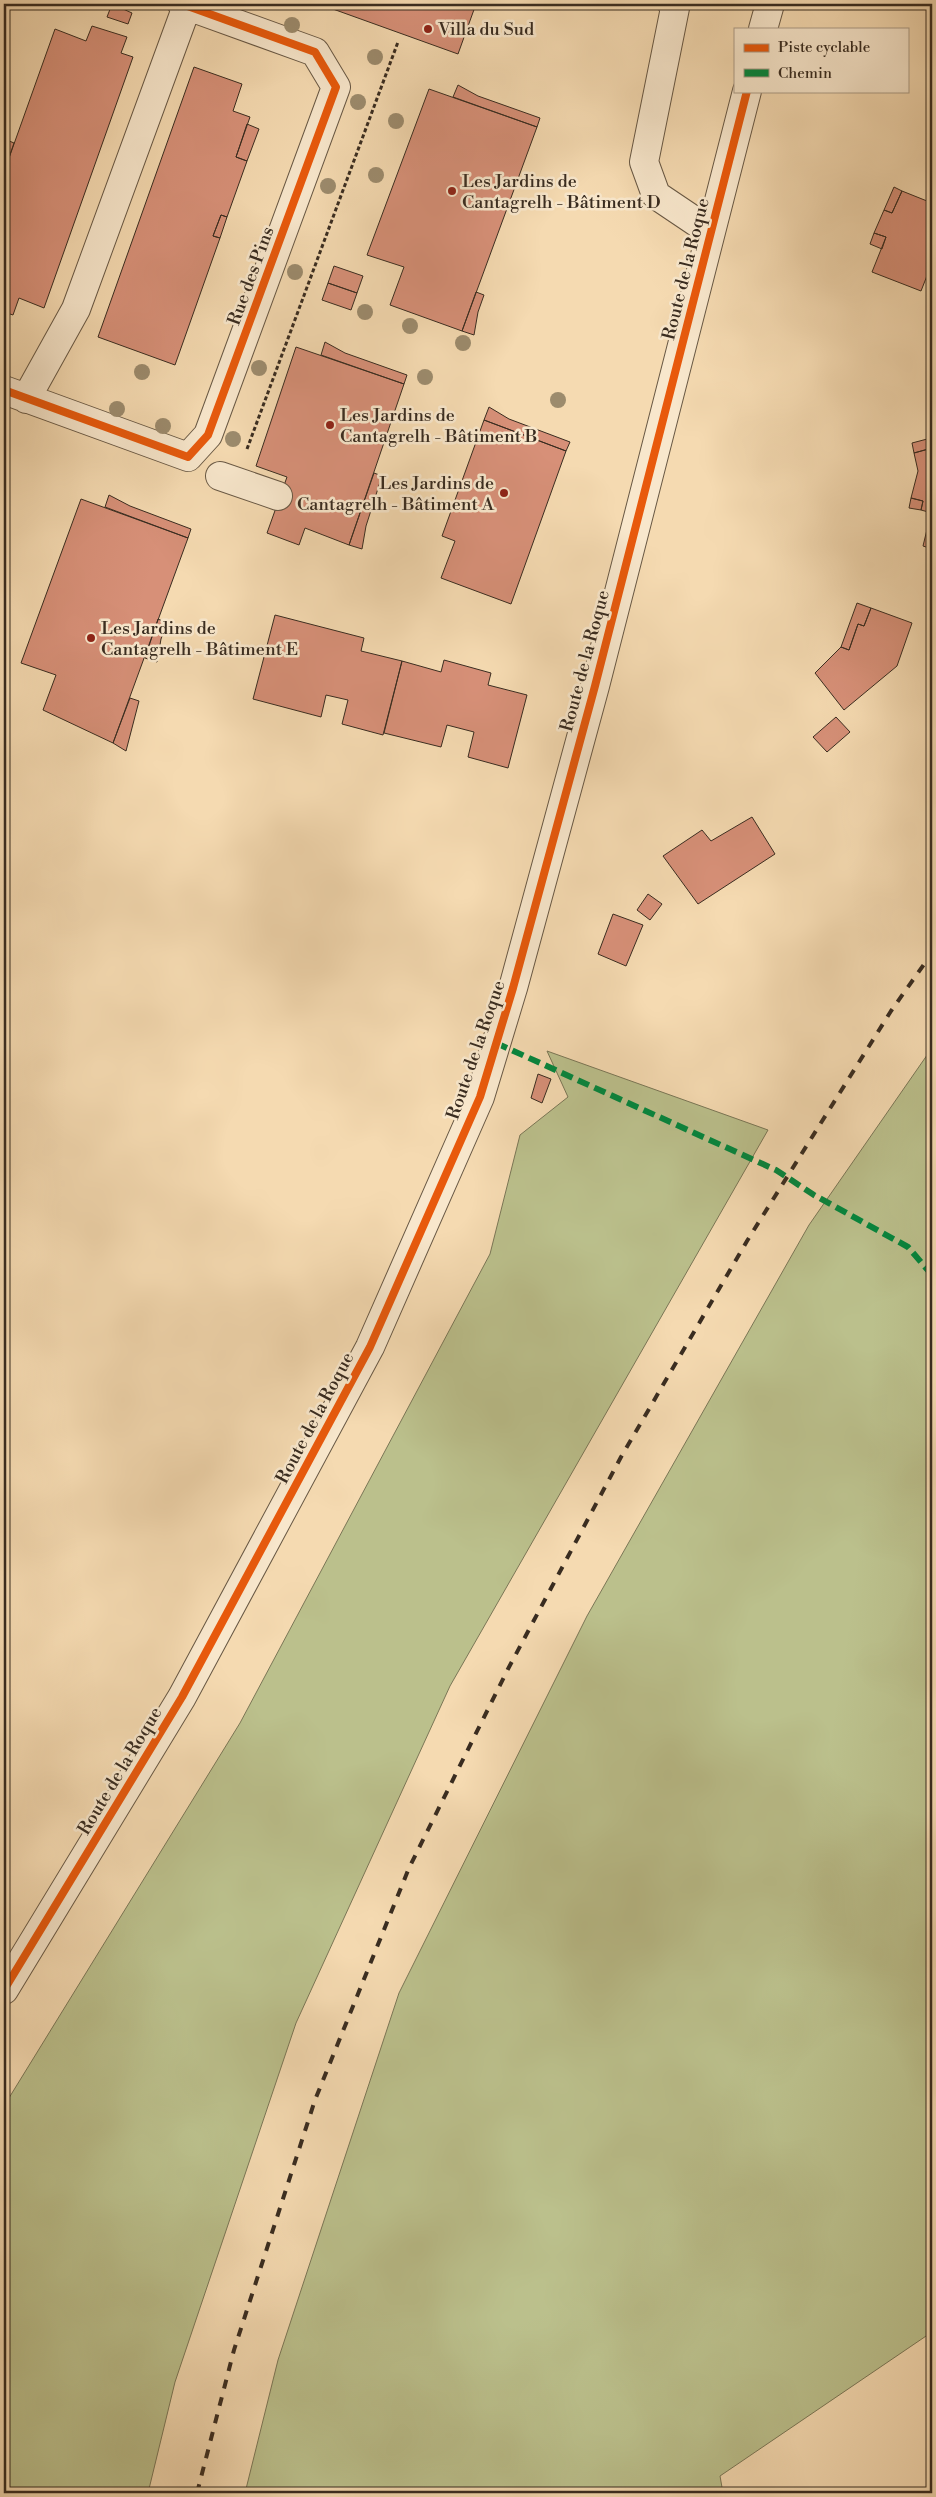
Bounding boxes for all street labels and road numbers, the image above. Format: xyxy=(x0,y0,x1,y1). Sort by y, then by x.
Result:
street label: Route de la Roque xyxy=(657,196,715,342)
street label: Rue des Pins xyxy=(223,223,280,328)
street label: Route de la Roque xyxy=(555,588,615,734)
street label: Route de la Roque xyxy=(441,977,511,1123)
street label: Route de la Roque xyxy=(271,1348,359,1488)
street label: Route de la Roque xyxy=(73,1703,167,1839)

